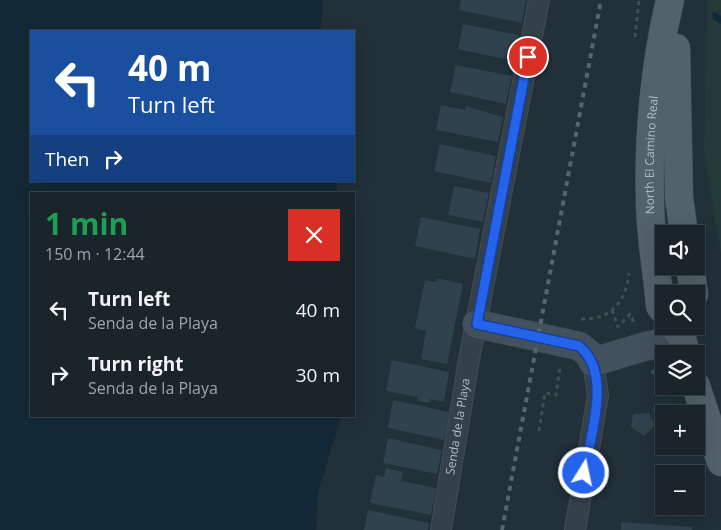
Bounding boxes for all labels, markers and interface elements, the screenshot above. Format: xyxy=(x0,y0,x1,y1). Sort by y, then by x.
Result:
pin xyxy=(507,36,549,78)
icon: arrive xyxy=(514,43,542,71)
text: 40 m xyxy=(128,44,211,91)
icon: left xyxy=(45,50,110,115)
text: Turn left xyxy=(128,89,215,119)
street label: North El Camino Real xyxy=(641,95,662,215)
icon: right xyxy=(99,145,127,173)
text: Then xyxy=(45,146,89,172)
text: 1 min xyxy=(45,203,128,244)
button: close xyxy=(288,209,340,261)
map controls xyxy=(655,225,705,515)
button: sound xyxy=(655,225,705,275)
text: 150 m · 12:44 xyxy=(45,243,145,265)
button: search xyxy=(655,285,705,335)
text: Turn left xyxy=(88,286,170,312)
icon: left xyxy=(45,296,73,324)
text: 40 m xyxy=(296,297,340,323)
text: Senda de la Playa xyxy=(88,312,218,334)
button: layers xyxy=(655,345,705,395)
text: Turn right xyxy=(88,351,183,377)
icon: right xyxy=(45,361,73,389)
text: 30 m xyxy=(296,362,340,388)
text: Senda de la Playa xyxy=(88,377,218,399)
street label: Senda de la Playa xyxy=(441,377,474,476)
button: + xyxy=(655,405,705,455)
position arrow xyxy=(557,446,609,498)
button: − xyxy=(655,465,705,515)

